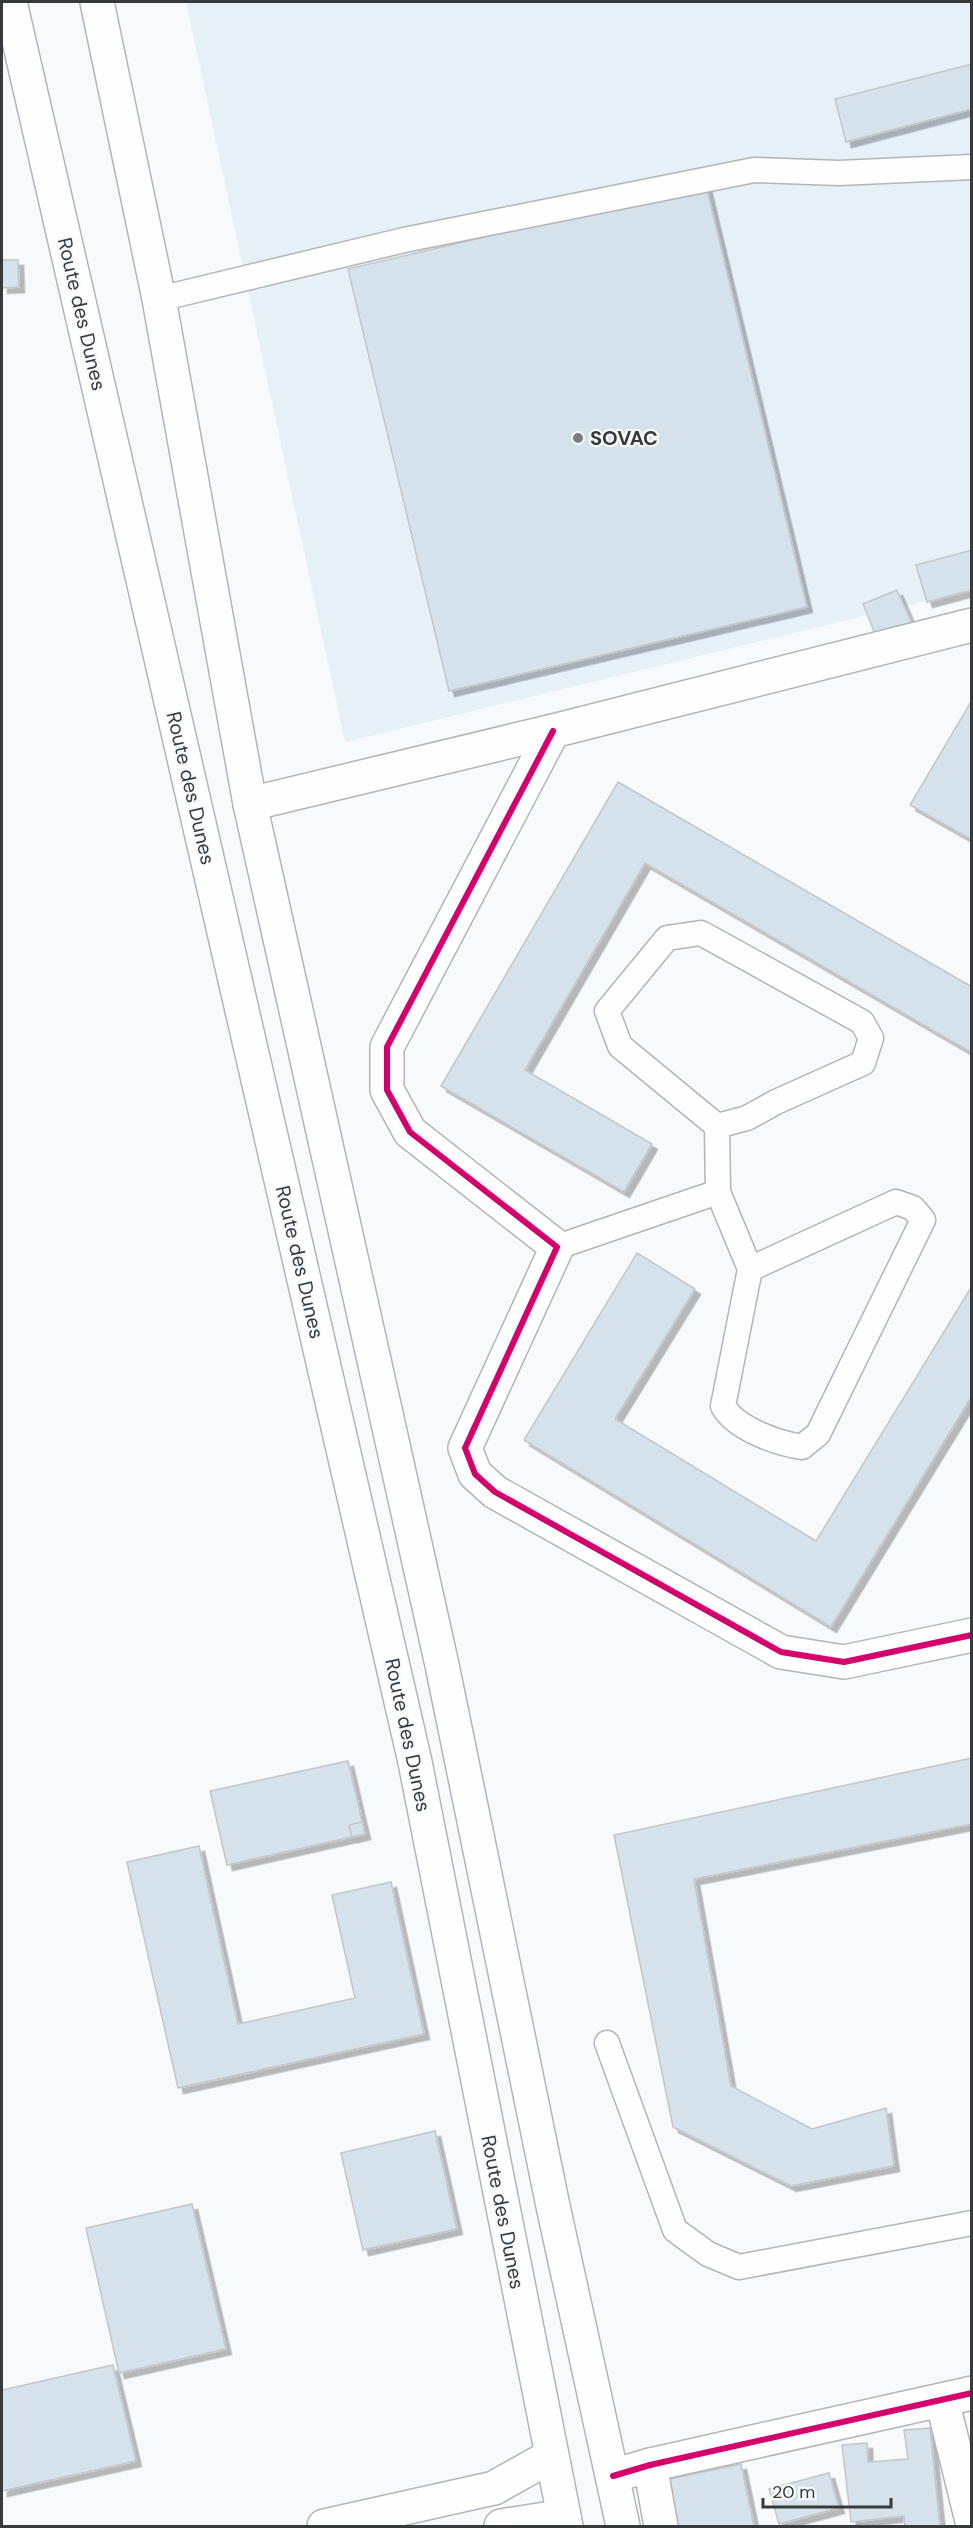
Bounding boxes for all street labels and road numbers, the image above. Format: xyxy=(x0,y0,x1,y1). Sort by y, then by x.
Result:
street label: Route des Dunes xyxy=(52,235,112,393)
street label: Route des Dunes xyxy=(161,709,221,867)
street label: Route des Dunes xyxy=(270,1183,330,1341)
street label: Route des Dunes xyxy=(379,1656,437,1814)
street label: Route des Dunes xyxy=(475,2133,531,2291)

